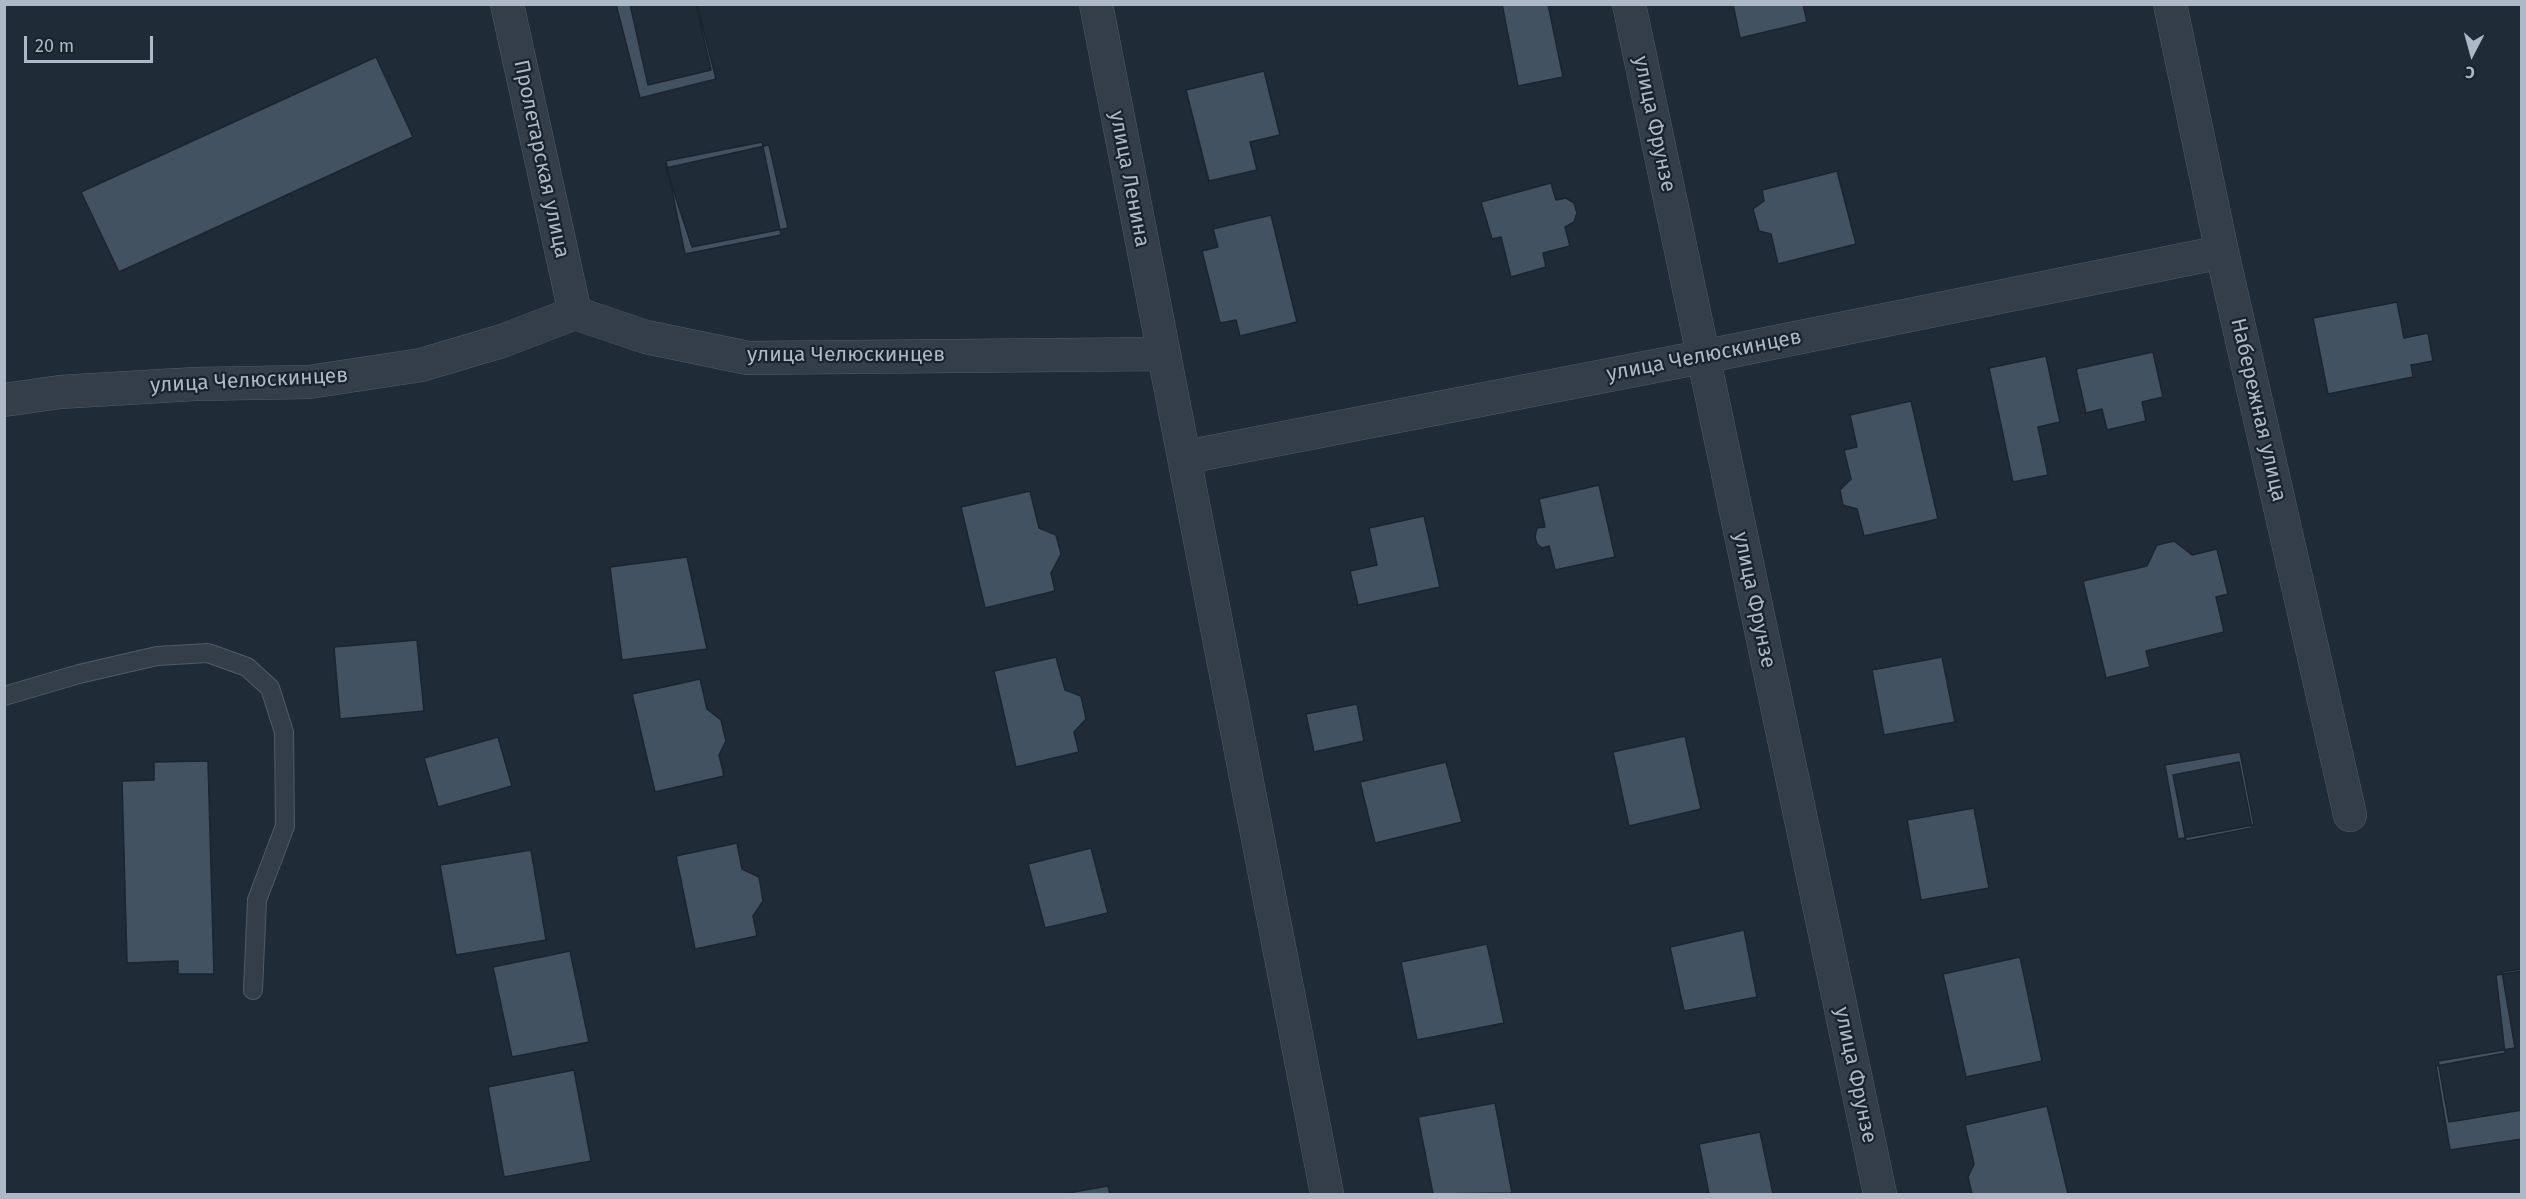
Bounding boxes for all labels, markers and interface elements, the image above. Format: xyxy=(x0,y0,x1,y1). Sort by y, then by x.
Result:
scale bar xyxy=(27,24,156,62)
north arrow xyxy=(2442,24,2502,84)
text: 20 m xyxy=(35,35,74,57)
street label: улица Фрунзе xyxy=(1627,54,1681,194)
street label: Пролетарская улица xyxy=(508,58,574,260)
text: С xyxy=(2465,62,2476,82)
street label: улица Ленина xyxy=(1103,109,1155,249)
street label: Набережная улица xyxy=(2225,316,2291,504)
street label: улица Челюскинцев xyxy=(1604,325,1804,387)
street label: улица Челюскинцев xyxy=(747,342,945,368)
street label: улица Челюскинцев xyxy=(149,363,349,399)
street label: улица Фрунзе xyxy=(1727,530,1781,670)
street label: улица Фрунзе xyxy=(1828,1005,1882,1145)

